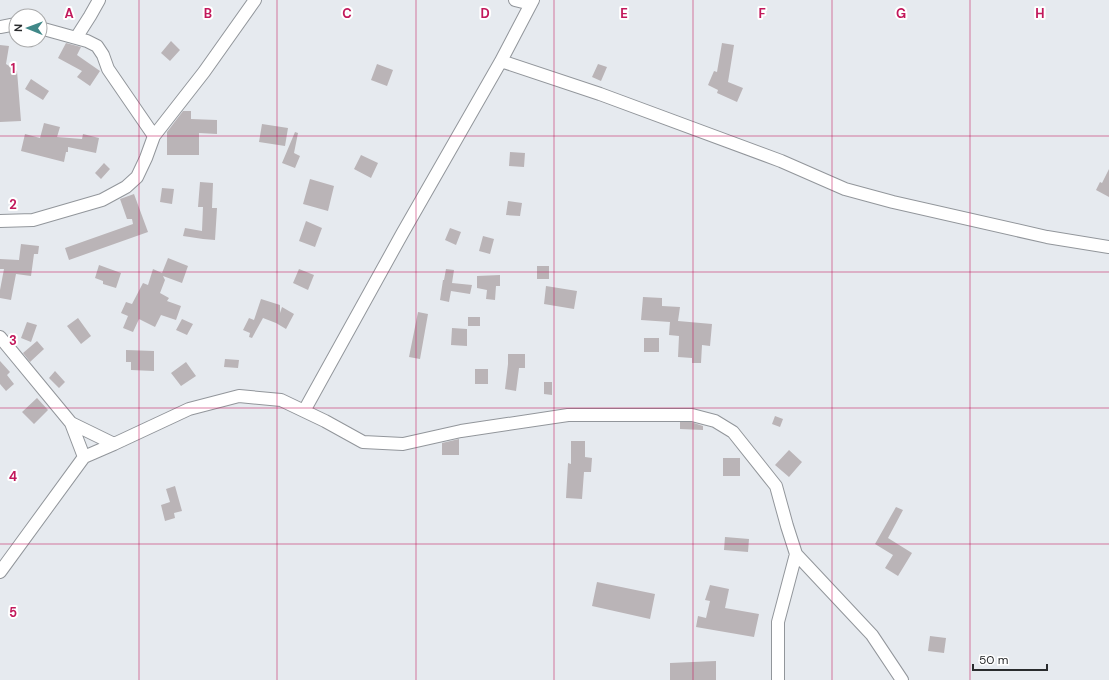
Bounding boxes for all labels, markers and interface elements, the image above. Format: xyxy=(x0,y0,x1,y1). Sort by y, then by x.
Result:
text: A xyxy=(64,5,74,22)
text: B xyxy=(204,5,212,22)
text: C xyxy=(342,5,352,22)
text: D xyxy=(480,5,490,22)
text: E xyxy=(620,5,628,22)
text: F xyxy=(758,5,766,22)
text: G xyxy=(896,5,906,22)
text: H xyxy=(1035,5,1045,22)
north arrow xyxy=(8,8,48,48)
text: N xyxy=(11,24,25,32)
text: 1 xyxy=(11,60,15,77)
text: 2 xyxy=(9,196,17,213)
text: 3 xyxy=(9,332,17,349)
text: 4 xyxy=(9,468,17,485)
text: 5 xyxy=(9,604,17,621)
scale bar xyxy=(973,646,1047,672)
text: 50 m xyxy=(979,652,1008,668)

